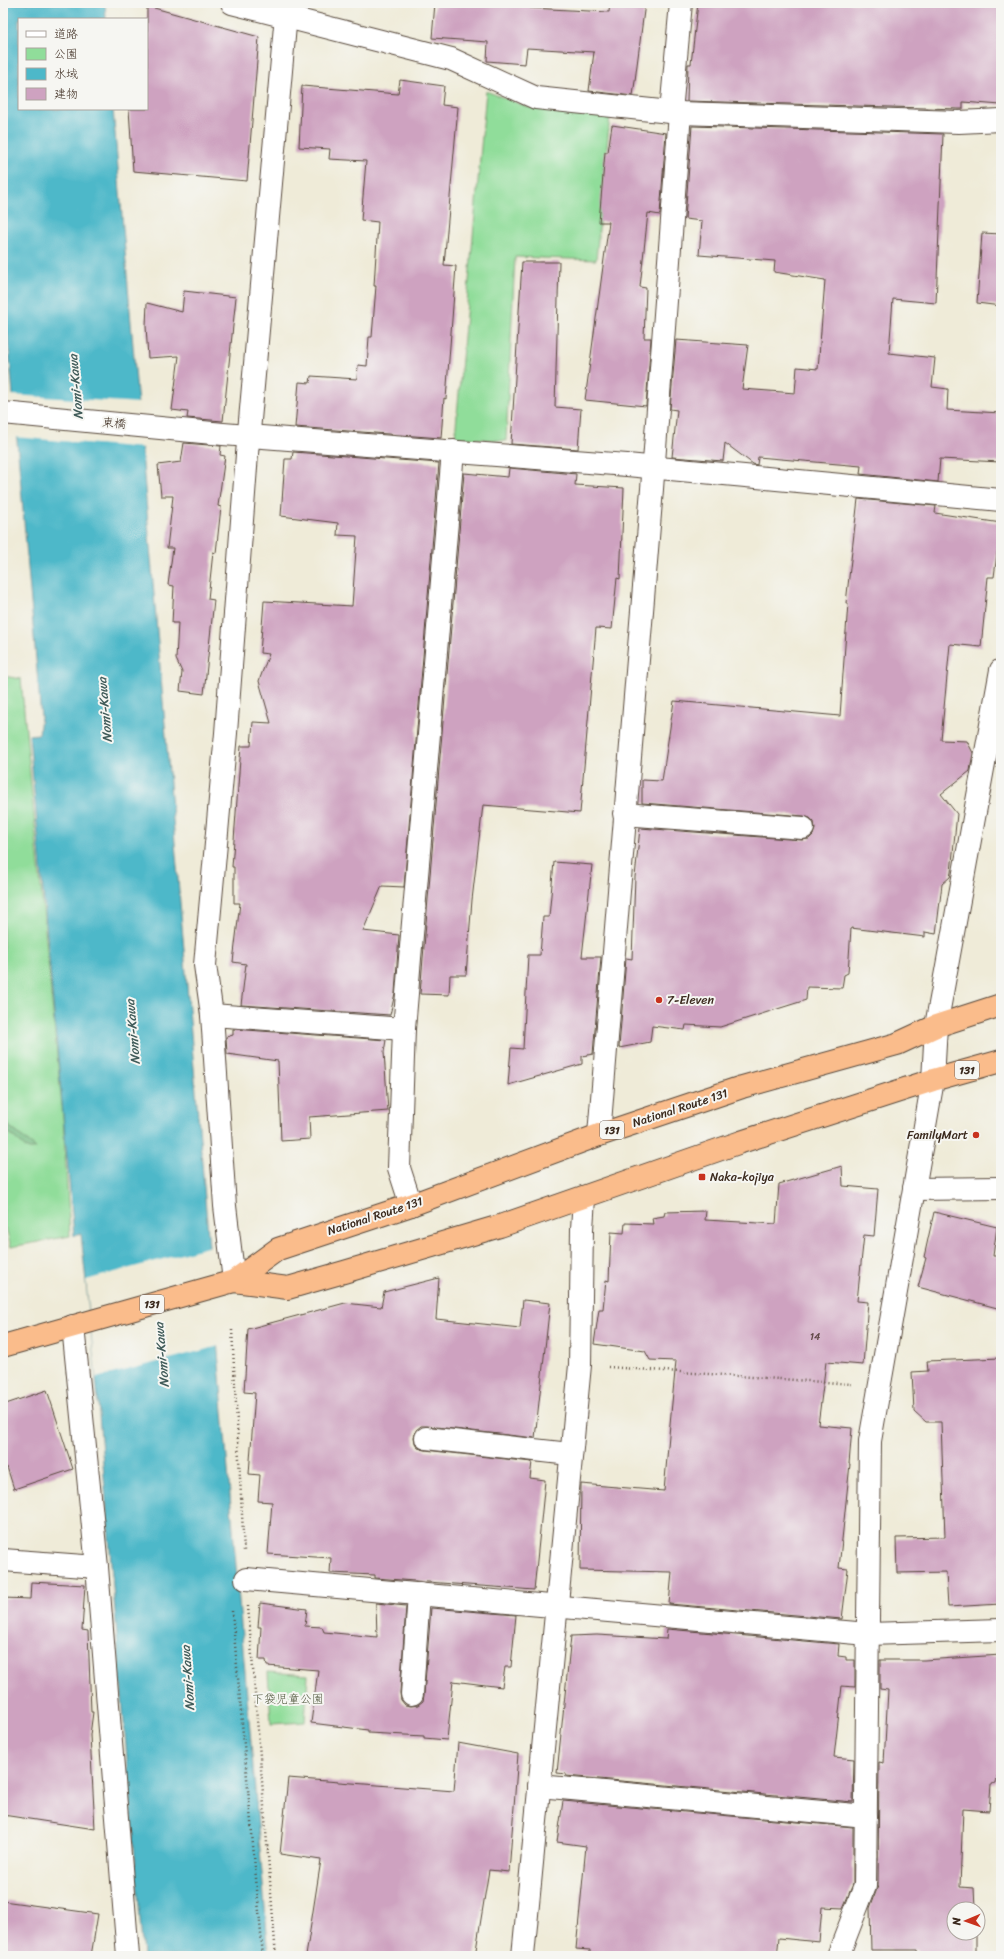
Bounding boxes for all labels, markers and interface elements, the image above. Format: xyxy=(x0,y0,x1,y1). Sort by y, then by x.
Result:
legend xyxy=(18,18,148,110)
text: 道路 xyxy=(54,23,78,45)
text: 公園 xyxy=(54,43,78,65)
text: 水域 xyxy=(54,63,78,85)
text: 建物 xyxy=(54,83,78,105)
water label: Nomi-Kawa xyxy=(61,352,90,420)
street label: 東橋 xyxy=(101,411,127,435)
water label: Nomi-Kawa xyxy=(90,675,119,743)
place label: 7-Eleven xyxy=(667,989,714,1011)
marker: 7-Eleven xyxy=(654,995,664,1005)
water label: Nomi-Kawa xyxy=(118,997,147,1065)
road number: 131 xyxy=(955,1061,979,1079)
street label: National Route 131 xyxy=(629,1082,731,1134)
road number: 131 xyxy=(600,1121,624,1139)
place label: FamilyMart xyxy=(907,1124,968,1146)
marker: FamilyMart xyxy=(971,1130,981,1140)
place label: Naka-kojiya xyxy=(710,1166,775,1188)
marker: Naka-kojiya xyxy=(697,1172,707,1182)
street label: National Route 131 xyxy=(324,1190,426,1242)
road number: 131 xyxy=(140,1295,164,1313)
water label: Nomi-Kawa xyxy=(147,1320,176,1388)
house number: 14 xyxy=(810,1328,820,1346)
water label: Nomi-Kawa xyxy=(174,1643,201,1711)
park label: 下袋児童公園 xyxy=(252,1688,324,1710)
north arrow xyxy=(946,1901,986,1941)
text: N xyxy=(947,1917,966,1926)

